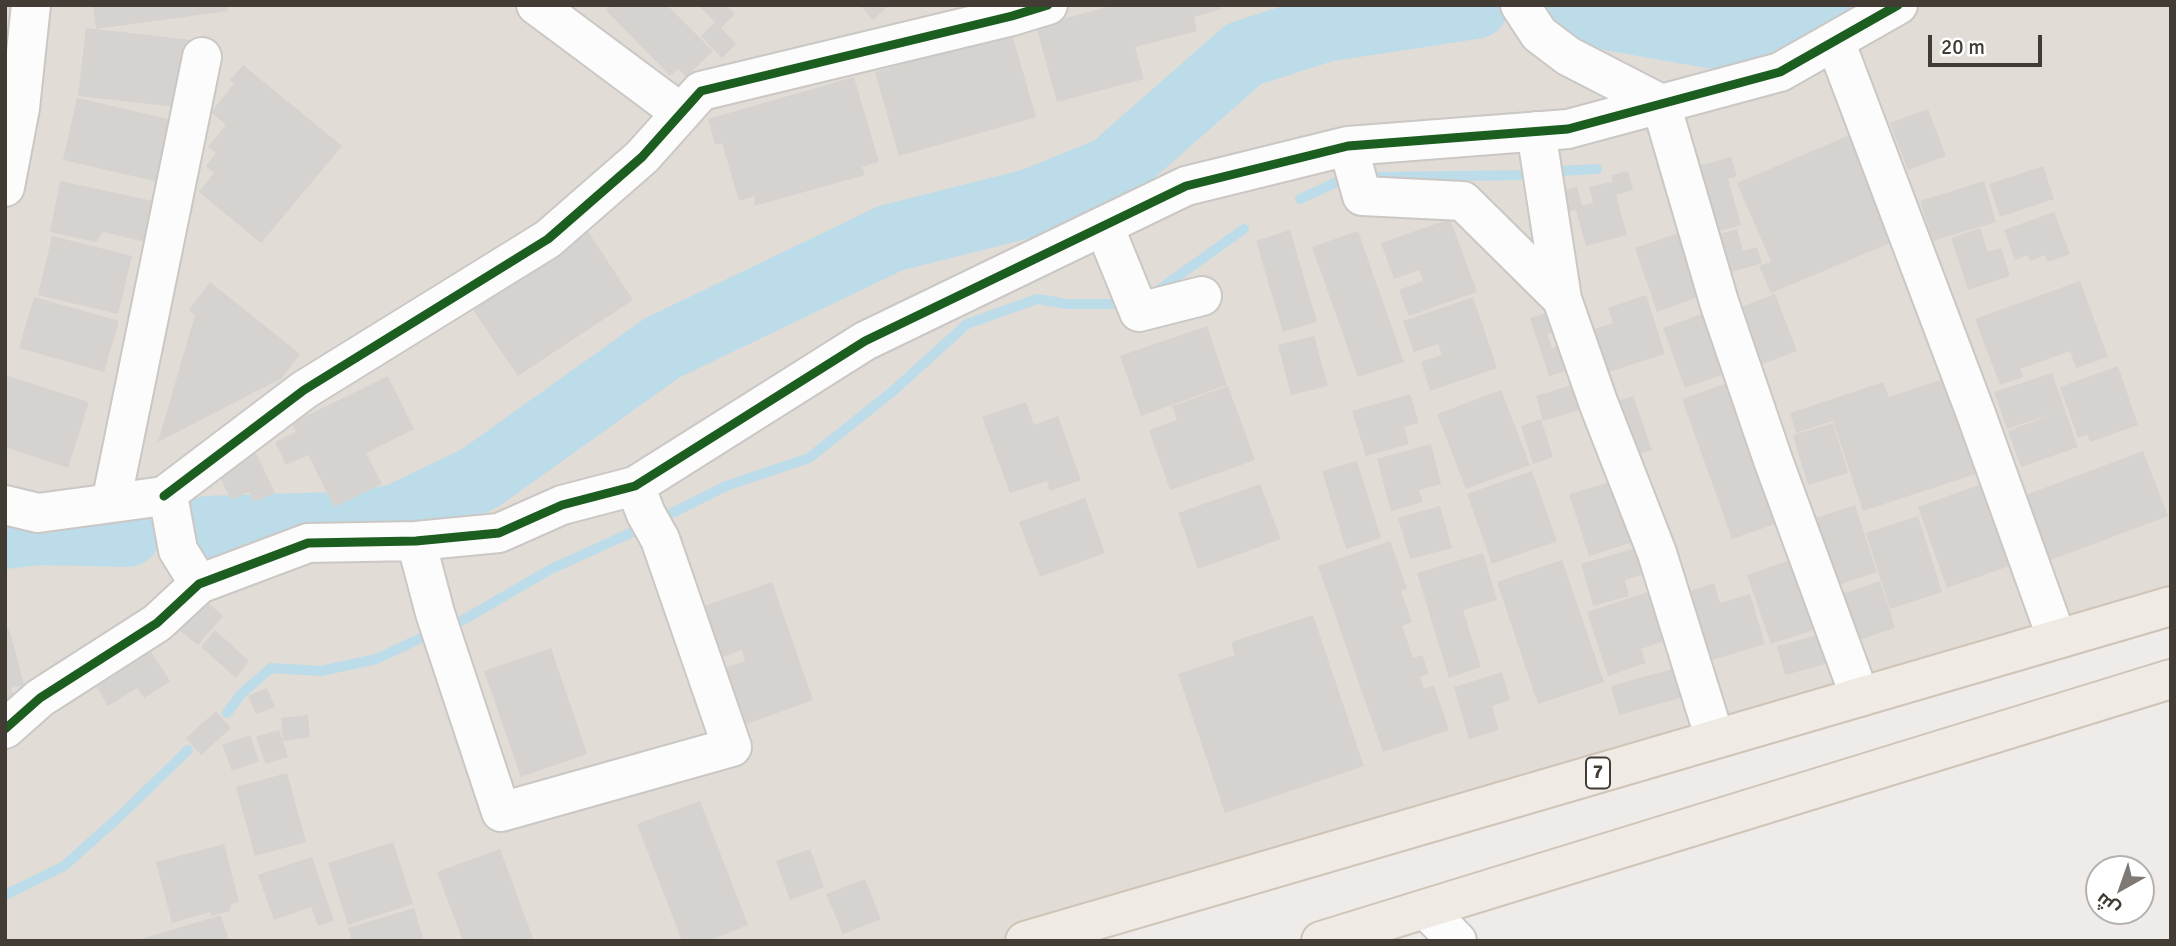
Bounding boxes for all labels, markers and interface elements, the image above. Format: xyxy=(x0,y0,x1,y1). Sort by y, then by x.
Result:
scale bar xyxy=(1931,21,2045,65)
text: 20 m xyxy=(1941,34,1985,60)
road number: 7 xyxy=(1586,758,1610,788)
north arrow xyxy=(2085,855,2155,925)
text: ش xyxy=(2091,888,2125,922)

